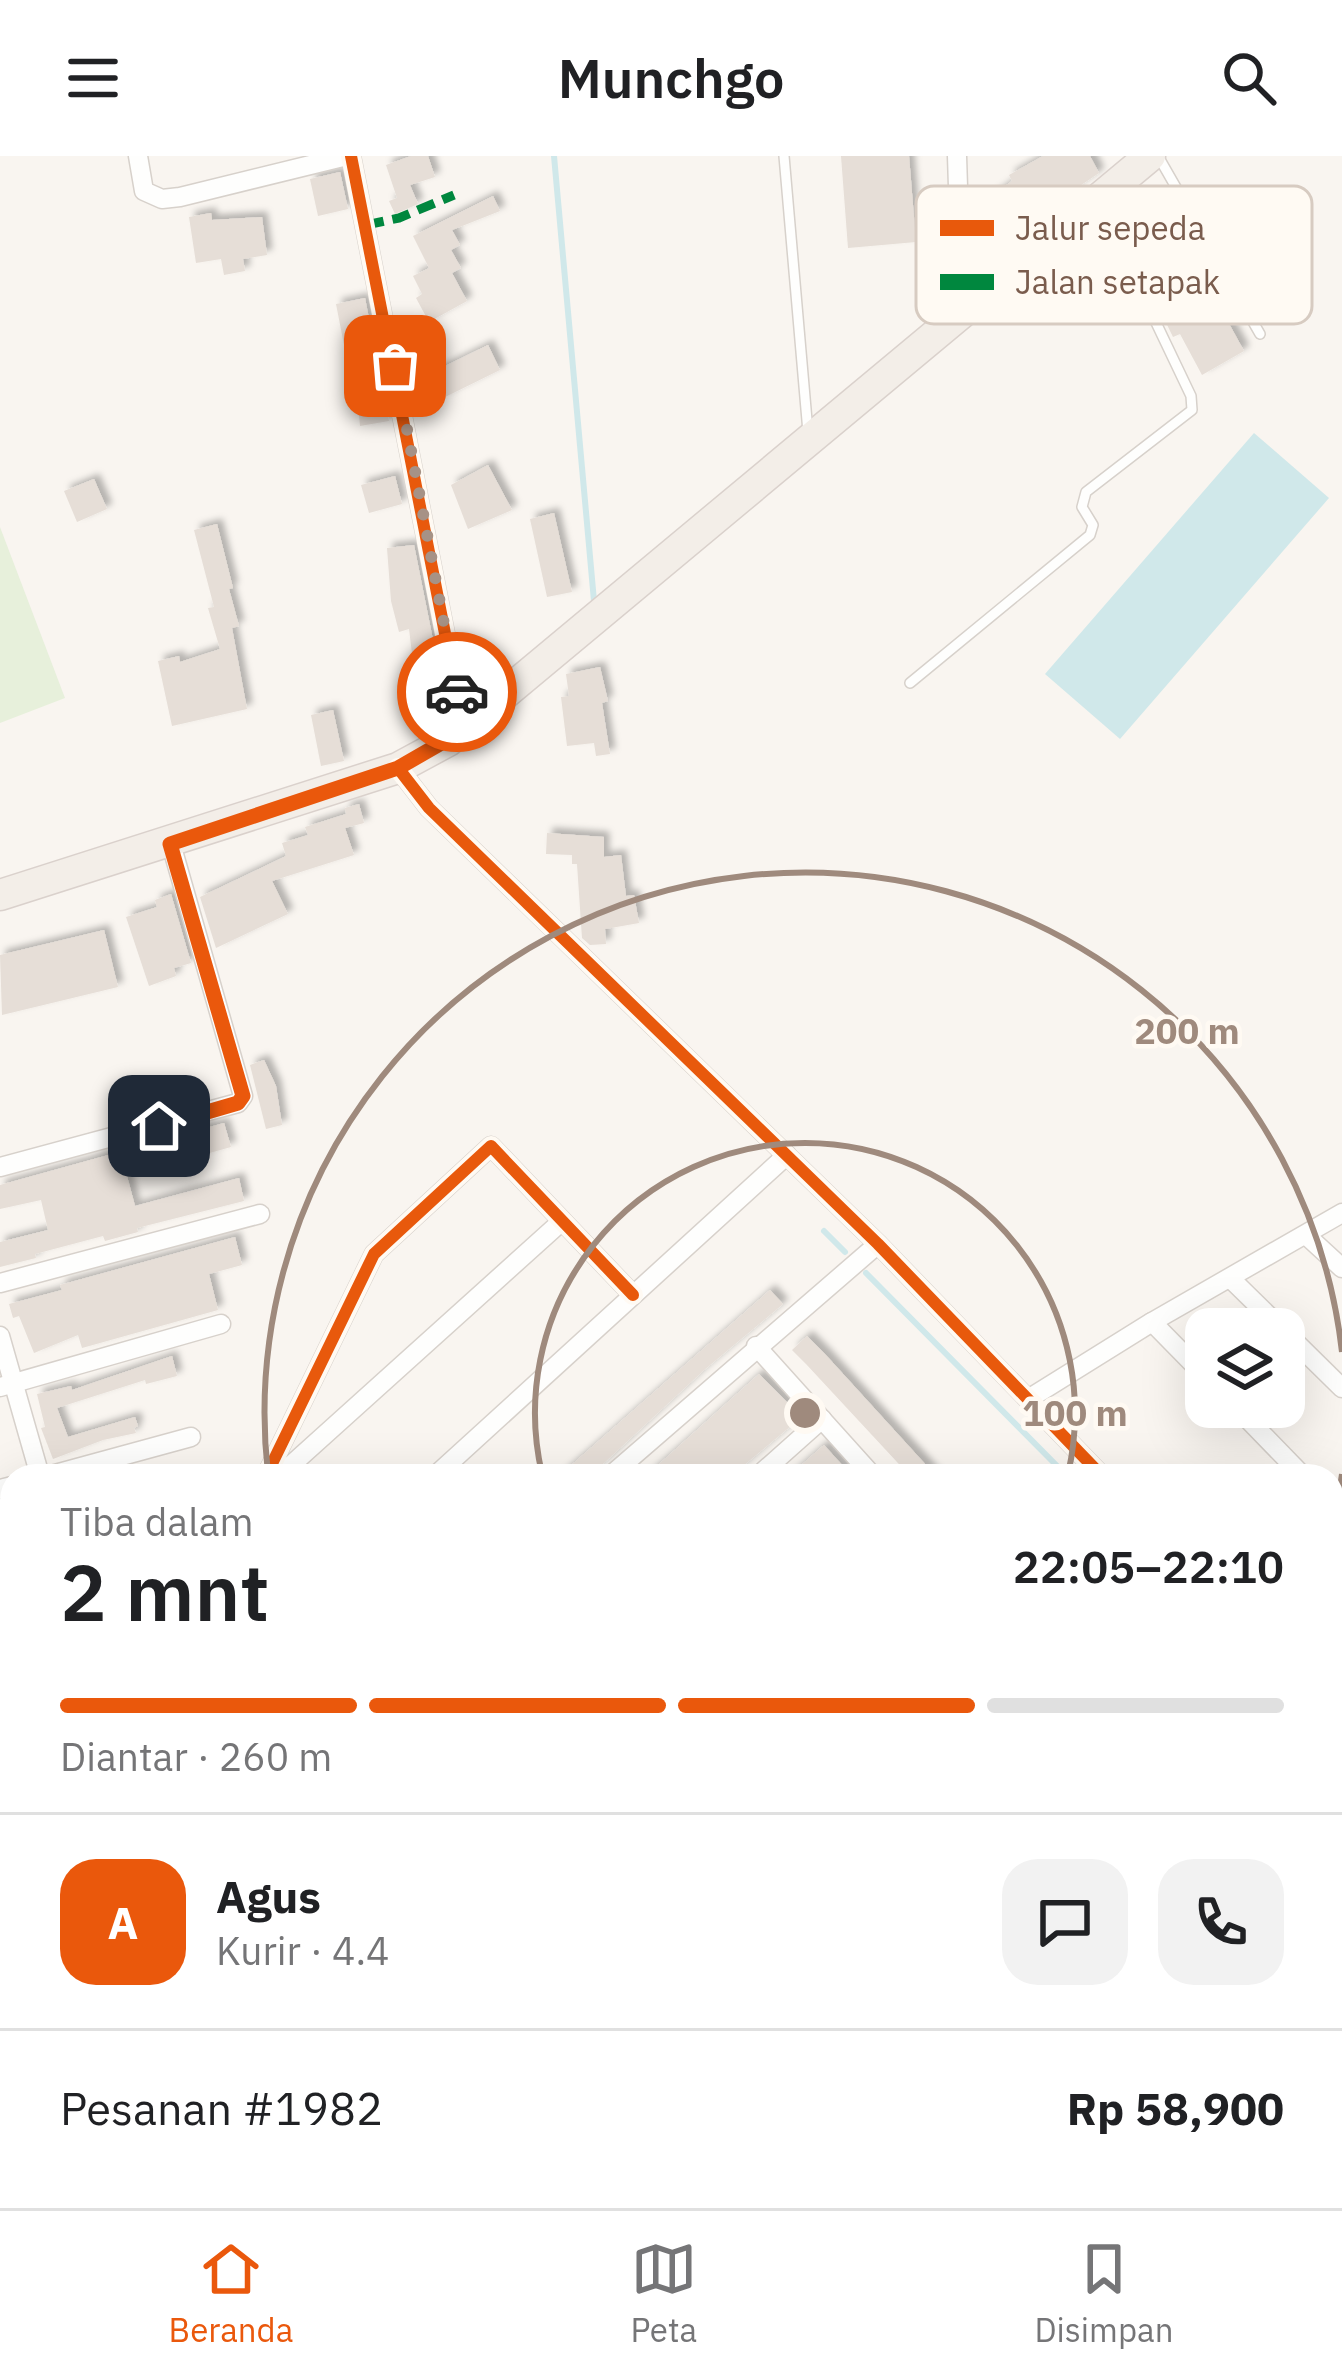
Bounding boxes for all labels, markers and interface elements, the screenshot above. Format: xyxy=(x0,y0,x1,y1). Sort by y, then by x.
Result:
text: Munchgo xyxy=(558,43,784,113)
icon: menu xyxy=(60,45,126,111)
icon: search xyxy=(1216,45,1282,111)
legend xyxy=(916,186,1312,324)
text: Jalur sepeda xyxy=(1015,206,1205,249)
text: Jalan setapak xyxy=(1015,260,1220,303)
pin xyxy=(344,315,446,417)
icon: bag xyxy=(362,333,428,399)
courier xyxy=(397,632,517,752)
icon: car xyxy=(424,659,490,725)
text: 200 m xyxy=(1134,1007,1240,1054)
pin xyxy=(108,1075,210,1177)
icon: home xyxy=(126,1093,192,1159)
map controls xyxy=(1185,1308,1305,1428)
button: layers xyxy=(1185,1308,1305,1428)
text: 100 m xyxy=(1022,1389,1128,1436)
centre of rings xyxy=(784,1392,826,1434)
text: Tiba dalam xyxy=(60,1496,254,1547)
text: 22:05–22:10 xyxy=(1013,1537,1284,1595)
text: 2 mnt xyxy=(60,1541,270,1642)
text: Diantar · 260 m xyxy=(60,1731,332,1782)
button: chat xyxy=(1002,1859,1128,1985)
button: phone xyxy=(1158,1859,1284,1985)
text: Agus xyxy=(216,1867,321,1925)
text: A xyxy=(108,1893,138,1951)
text: Kurir · 4.4 xyxy=(216,1925,389,1976)
text: Pesanan #1982 xyxy=(60,2079,383,2137)
text: Rp 58,900 xyxy=(1067,2079,1284,2137)
tab: Beranda xyxy=(169,2236,293,2351)
tab: Peta xyxy=(631,2236,697,2351)
tab: Disimpan xyxy=(1034,2236,1173,2351)

